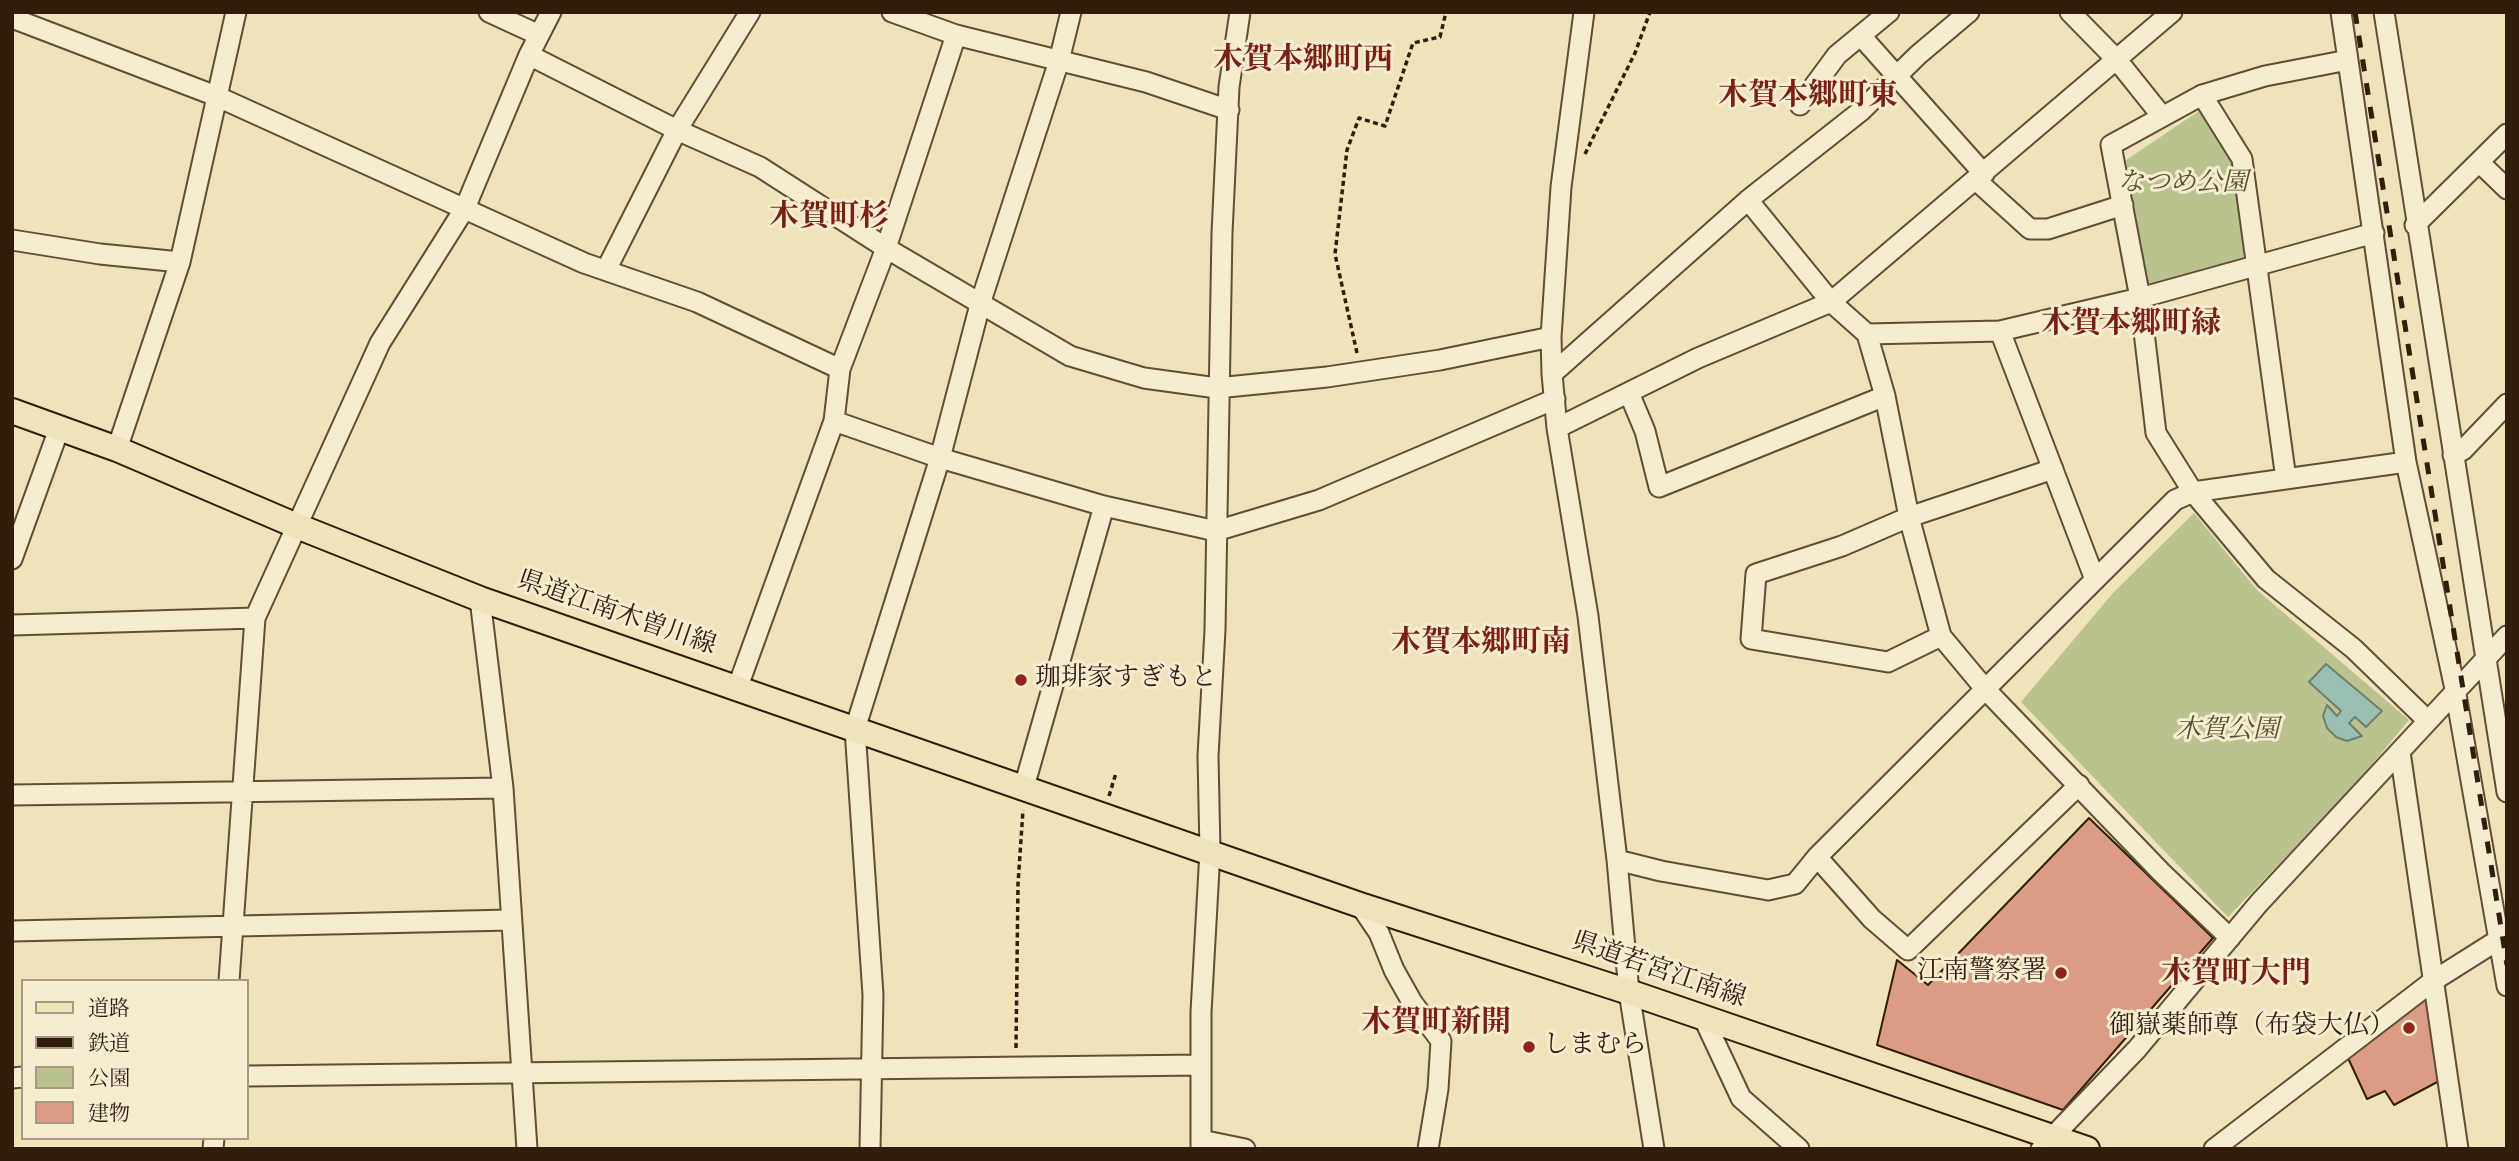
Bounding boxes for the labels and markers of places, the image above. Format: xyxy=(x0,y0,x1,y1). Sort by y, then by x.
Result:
place label: 珈琲家すぎもと xyxy=(1035,664,1217,696)
marker: 珈琲家すぎもと xyxy=(1013,672,1029,688)
place label: 江南警察署 xyxy=(1917,957,2047,989)
marker: 江南警察署 xyxy=(2053,965,2069,981)
place label: 御嶽薬師尊（布袋大仏） xyxy=(2109,1012,2395,1044)
marker: 御嶽薬師尊（布袋大仏） xyxy=(2401,1020,2417,1036)
place label: しまむら xyxy=(1543,1031,1647,1063)
marker: しまむら xyxy=(1521,1039,1537,1055)

